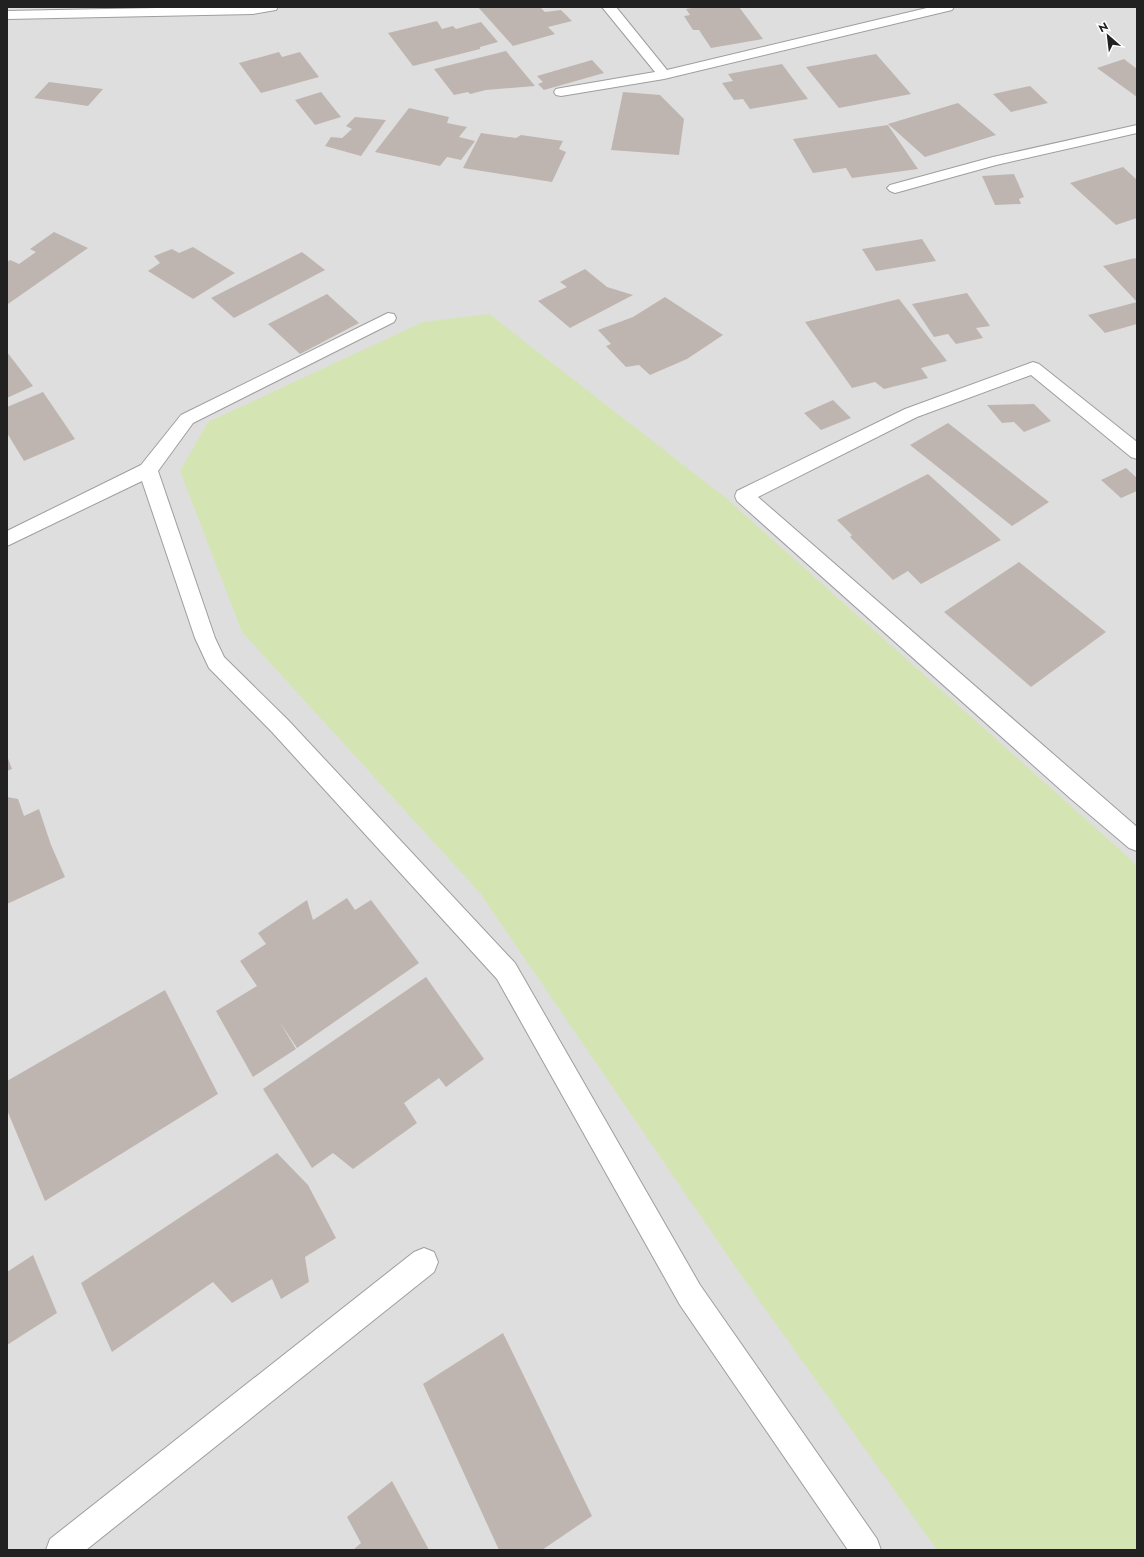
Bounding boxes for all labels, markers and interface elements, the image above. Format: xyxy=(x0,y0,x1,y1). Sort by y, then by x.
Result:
north arrow xyxy=(1088,16,1128,56)
text: N xyxy=(1096,18,1111,36)

